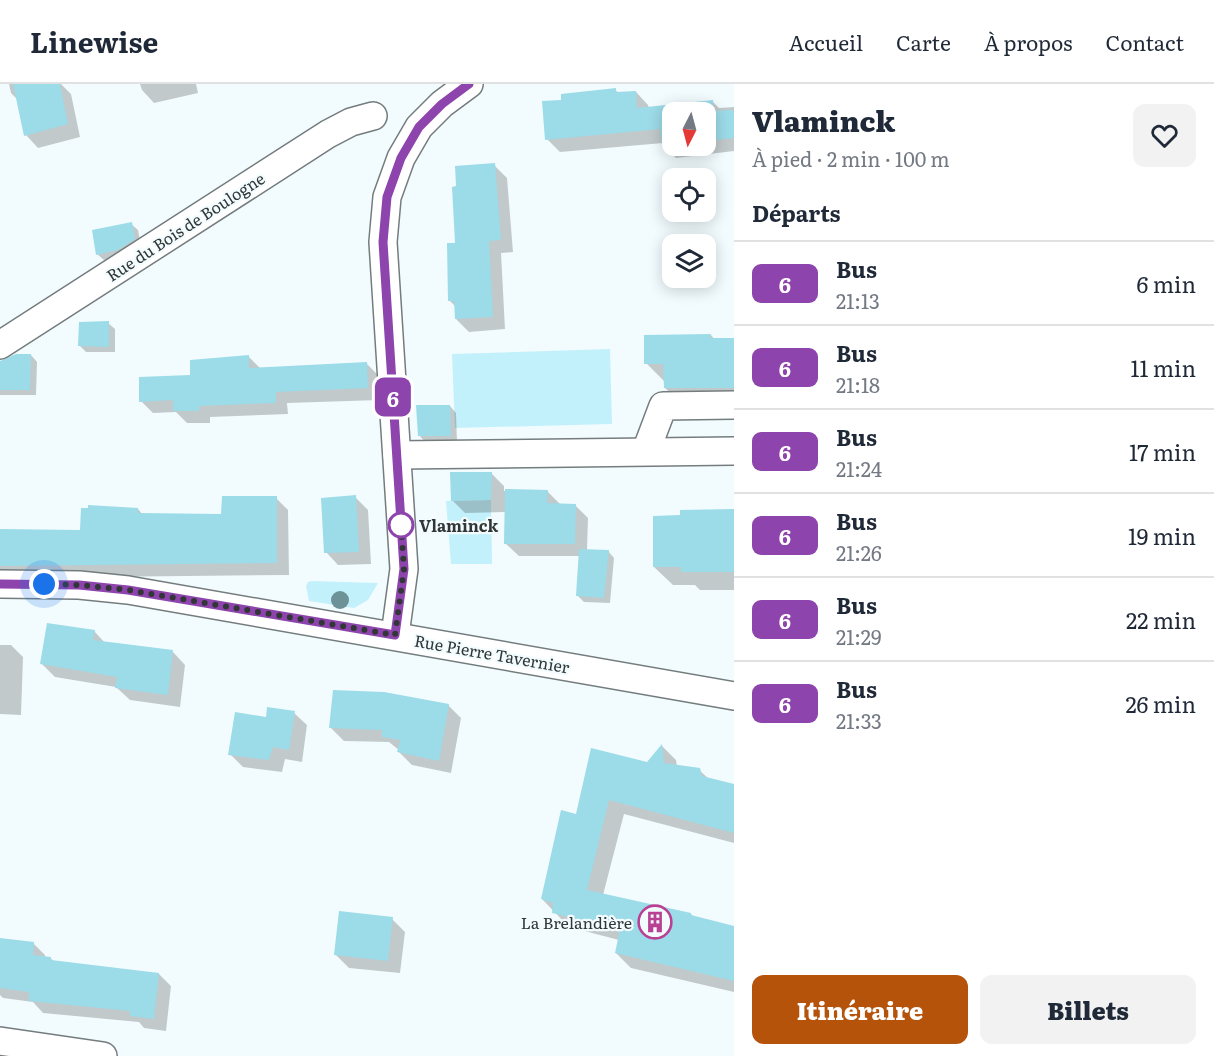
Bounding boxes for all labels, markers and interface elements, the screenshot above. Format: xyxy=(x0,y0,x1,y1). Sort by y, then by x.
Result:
text: Linewise xyxy=(30,20,158,62)
text: Accueil xyxy=(789,26,863,57)
text: Carte xyxy=(896,26,951,57)
text: À propos xyxy=(984,26,1073,57)
text: Contact xyxy=(1106,26,1184,57)
text: Vlaminck xyxy=(752,99,895,141)
north arrow xyxy=(662,102,716,156)
map controls xyxy=(662,102,716,288)
button: heart xyxy=(1133,104,1196,167)
text: À pied · 2 min · 100 m xyxy=(752,143,950,173)
street label: Rue du Bois de Boulogne xyxy=(101,166,269,286)
button: locate xyxy=(662,168,716,222)
text: Départs xyxy=(752,196,841,229)
button: layers xyxy=(662,234,716,288)
text: Bus xyxy=(836,252,877,285)
text: 6 min xyxy=(1137,267,1196,300)
text: 6 xyxy=(779,268,791,299)
text: 21:13 xyxy=(836,285,880,315)
text: Bus xyxy=(836,336,877,369)
text: 11 min xyxy=(1130,351,1196,384)
text: 6 xyxy=(779,352,791,383)
text: 21:18 xyxy=(836,369,880,399)
line badge: 6 xyxy=(374,378,412,416)
text: 6 xyxy=(387,382,399,413)
text: Bus xyxy=(836,420,877,453)
text: 17 min xyxy=(1129,435,1196,468)
text: 6 xyxy=(779,436,791,467)
text: 21:24 xyxy=(836,453,882,483)
text: Bus xyxy=(836,504,877,537)
marker: Vlaminck xyxy=(388,512,414,538)
place label: Vlaminck xyxy=(419,513,498,537)
text: 19 min xyxy=(1128,519,1196,552)
text: 6 xyxy=(779,520,791,551)
text: 21:26 xyxy=(836,537,882,567)
your location xyxy=(29,569,59,599)
text: Bus xyxy=(836,588,877,621)
text: 22 min xyxy=(1126,603,1196,636)
text: 6 xyxy=(779,604,791,635)
text: 21:29 xyxy=(836,621,881,651)
street label: Rue Pierre Tavernier xyxy=(413,628,572,679)
text: Bus xyxy=(836,672,877,705)
text: 26 min xyxy=(1125,687,1196,720)
text: 6 xyxy=(779,688,791,719)
text: 21:33 xyxy=(836,705,882,735)
building icon: La Brelandière xyxy=(637,904,673,940)
place label: La Brelandière xyxy=(521,910,632,934)
button: Itinéraire xyxy=(752,975,968,1044)
button: Billets xyxy=(980,975,1196,1044)

